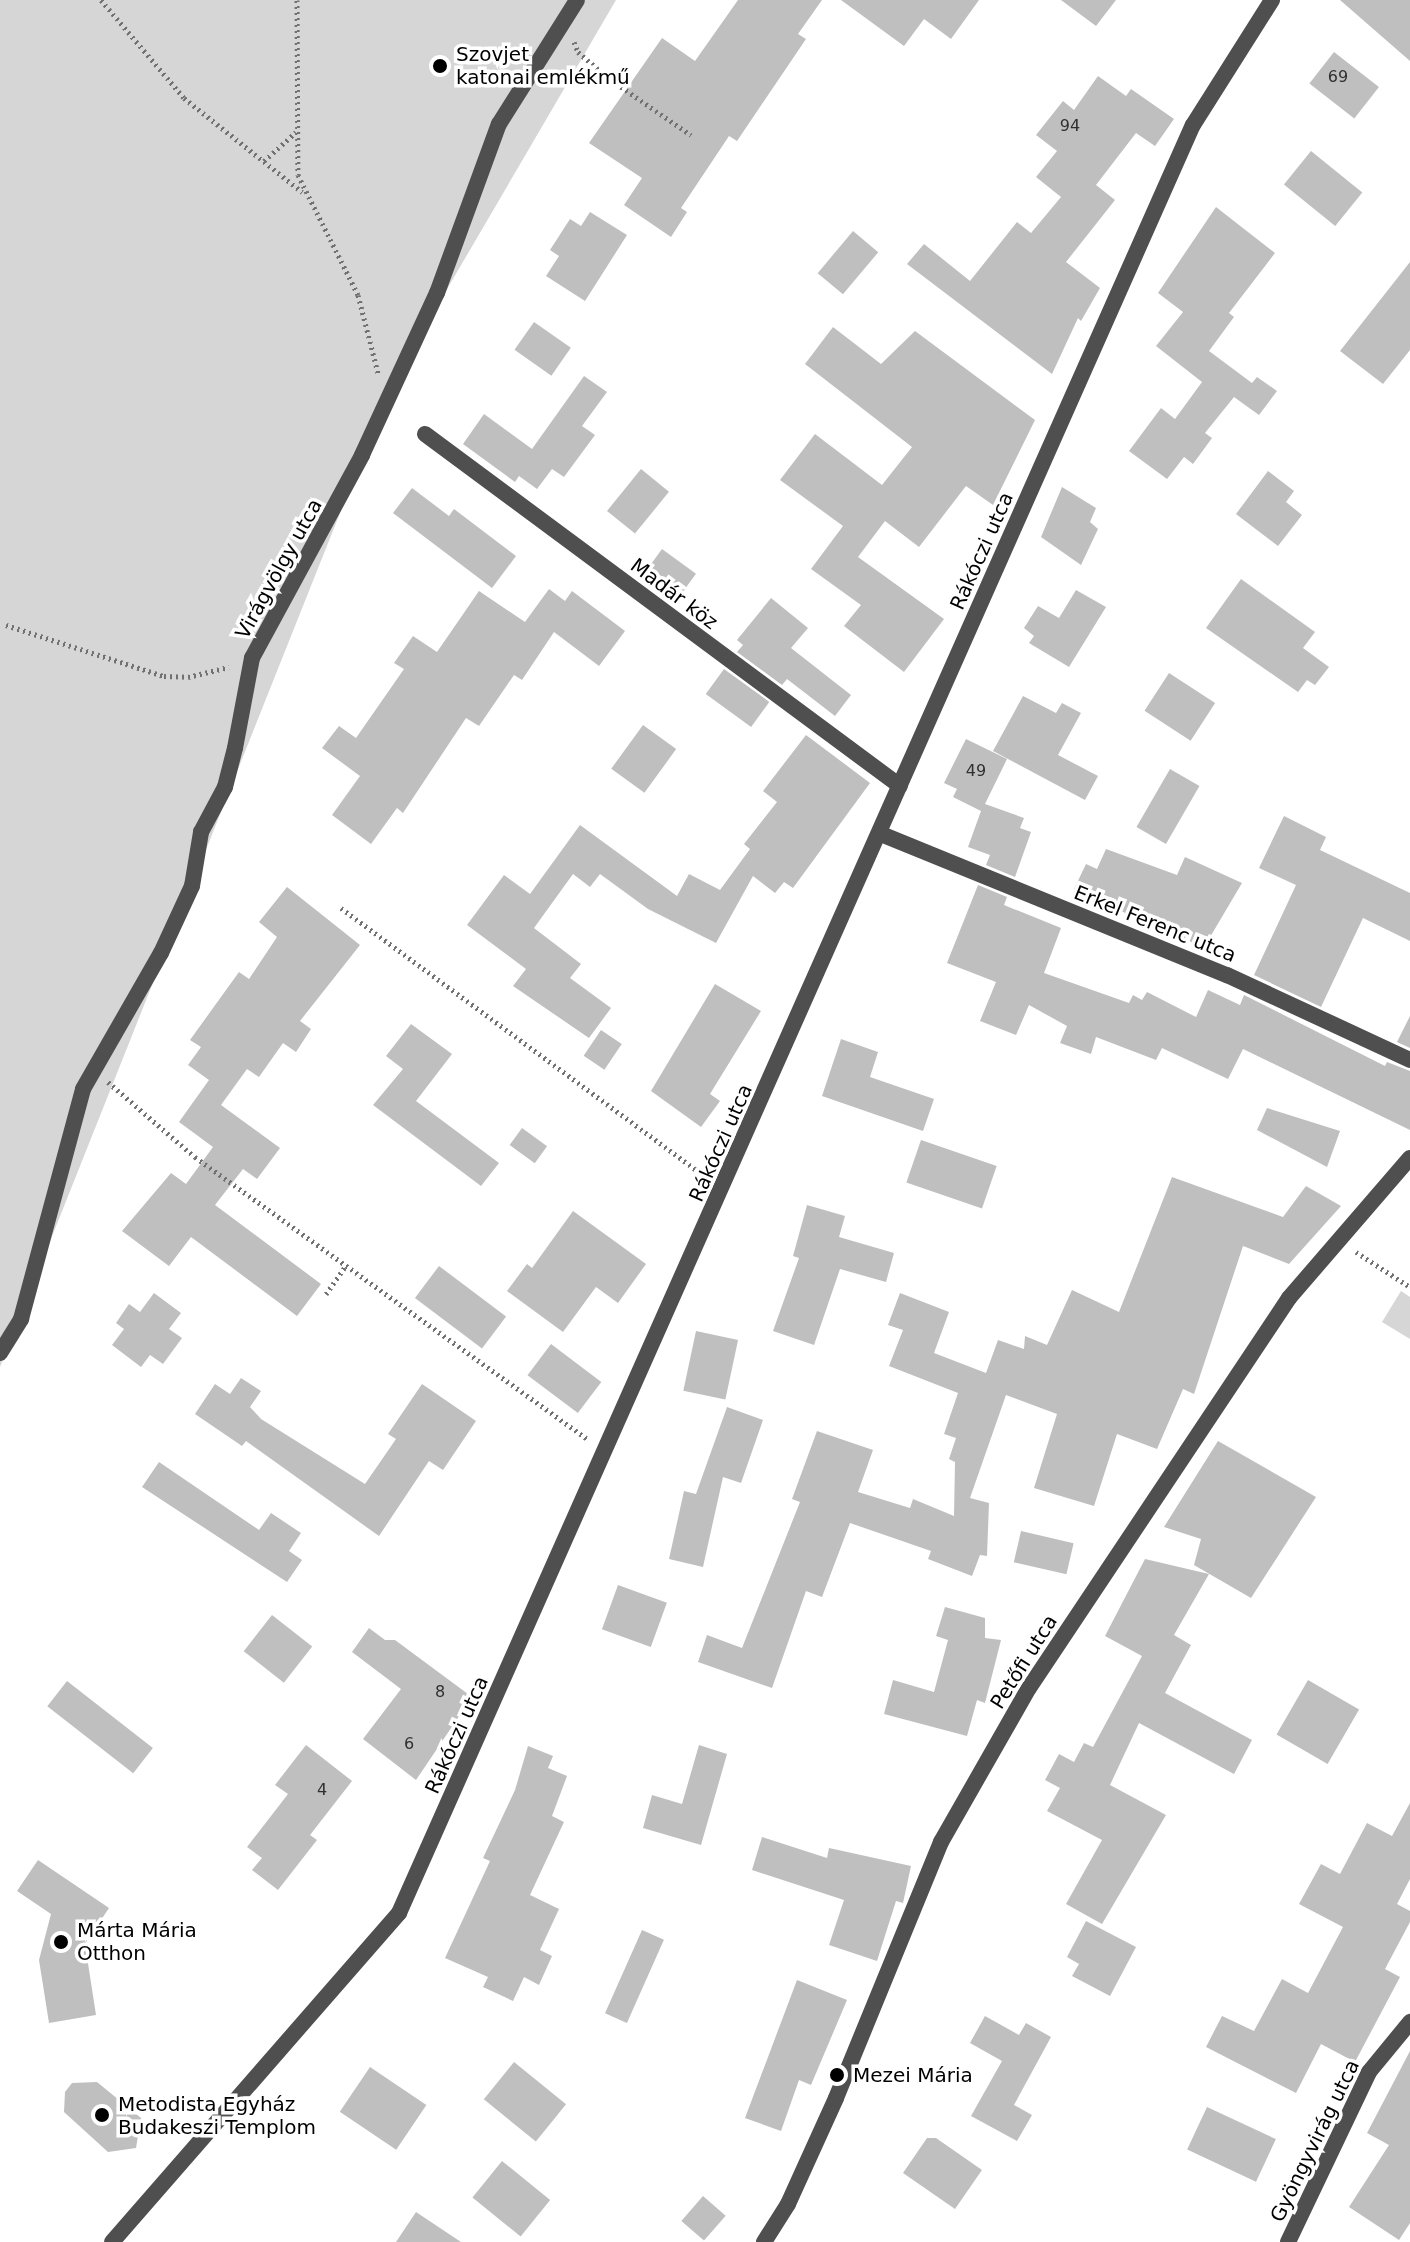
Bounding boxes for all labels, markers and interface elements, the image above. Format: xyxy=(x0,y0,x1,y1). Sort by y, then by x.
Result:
place label: Szovjet katonai emlékmű xyxy=(456,42,630,89)
marker: Szovjet katonai emlékmű xyxy=(431,57,449,75)
house number: 69 xyxy=(1328,67,1348,87)
house number: 94 xyxy=(1060,116,1080,136)
street label: Rákóczi utca xyxy=(945,489,1019,613)
street label: Virágvölgy utca xyxy=(231,495,327,643)
street label: Madár köz xyxy=(626,554,722,634)
house number: 49 xyxy=(966,761,986,781)
street label: Erkel Ferenc utca xyxy=(1071,881,1239,967)
street label: Rákóczi utca xyxy=(684,1081,758,1205)
street label: Petőfi utca xyxy=(986,1611,1062,1713)
street label: Rákóczi utca xyxy=(420,1673,494,1797)
house number: 8 xyxy=(435,1682,445,1702)
house number: 6 xyxy=(404,1734,414,1754)
house number: 4 xyxy=(317,1780,327,1800)
place label: Márta Mária Otthon xyxy=(77,1918,197,1965)
marker: Márta Mária Otthon xyxy=(52,1933,70,1951)
street label: Gyöngyvirág utca xyxy=(1265,2056,1365,2226)
place label: Mezei Mária xyxy=(853,2063,973,2087)
marker: Mezei Mária xyxy=(828,2066,846,2084)
place label: Metodista Egyház Budakeszi Templom xyxy=(118,2092,316,2139)
marker: Metodista Egyház Budakeszi Templom xyxy=(93,2106,111,2124)

